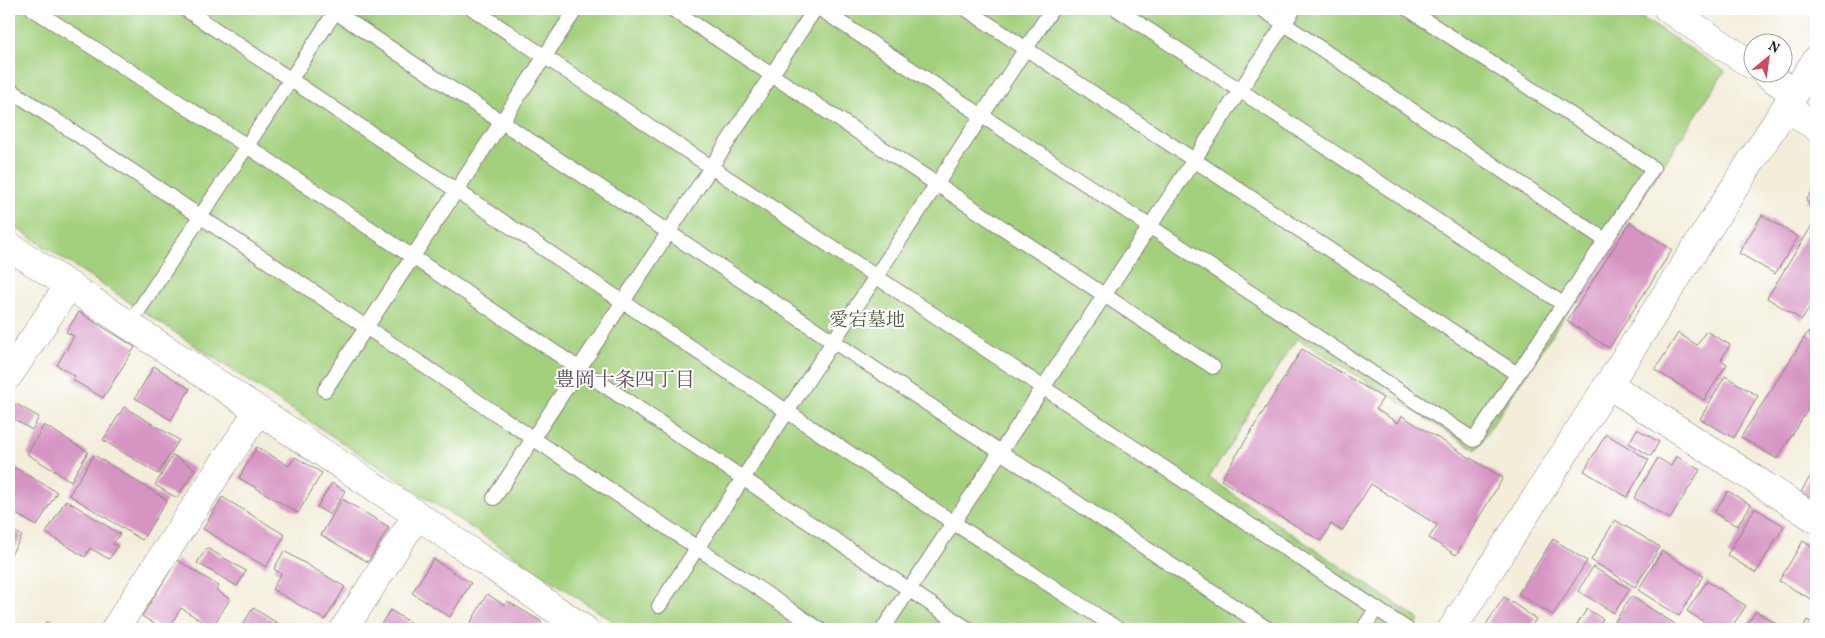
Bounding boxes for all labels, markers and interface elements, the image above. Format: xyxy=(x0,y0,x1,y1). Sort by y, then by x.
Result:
north arrow xyxy=(1742,32,1792,82)
text: N xyxy=(1765,37,1783,59)
park label: 愛宕墓地 xyxy=(829,308,905,334)
district label: 豊岡十条四丁目 xyxy=(555,367,695,395)

